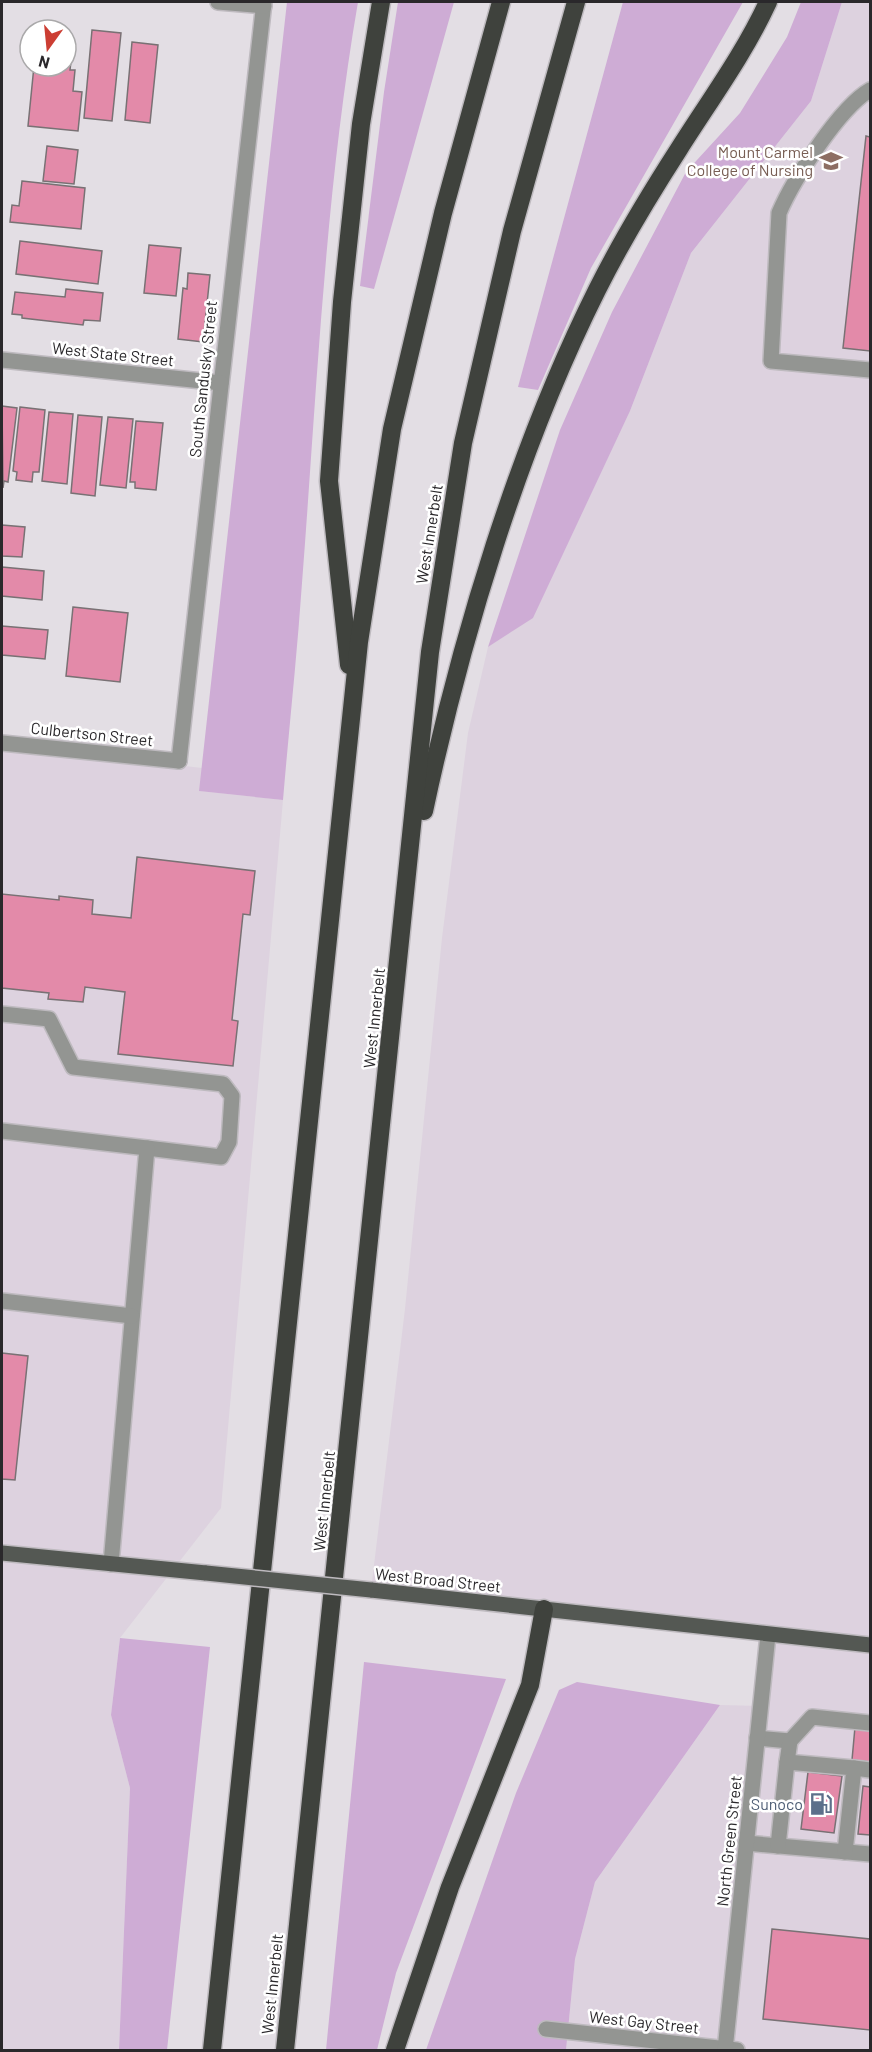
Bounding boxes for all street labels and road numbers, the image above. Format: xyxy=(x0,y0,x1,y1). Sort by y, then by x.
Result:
street label: South Sandusky Street xyxy=(185,300,220,458)
street label: West State Street xyxy=(51,338,175,369)
street label: West Innerbelt xyxy=(411,483,446,585)
street label: Culbertson Street xyxy=(30,718,154,749)
street label: West Innerbelt xyxy=(359,967,388,1069)
street label: West Innerbelt xyxy=(309,1450,338,1552)
street label: West Broad Street xyxy=(374,1563,502,1596)
street label: North Green Street xyxy=(712,1775,745,1907)
street label: West Innerbelt xyxy=(257,1933,286,2035)
street label: West Gay Street xyxy=(588,2006,700,2037)

